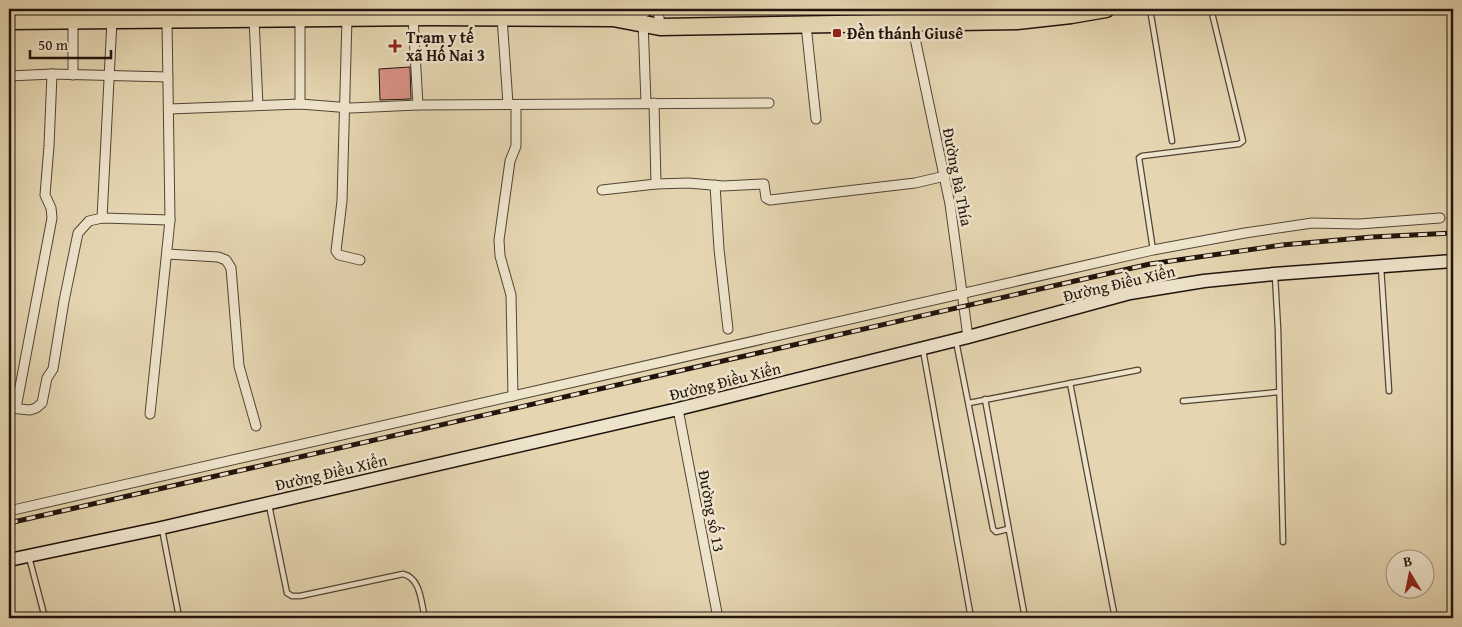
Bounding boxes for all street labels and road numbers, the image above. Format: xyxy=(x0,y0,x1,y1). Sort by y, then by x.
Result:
street label: Đường Bà Thía xyxy=(937,126,979,228)
street label: Đường Điều Xiển xyxy=(1061,258,1177,308)
street label: Đường Điều Xiển xyxy=(667,356,783,406)
street label: Đường Điều Xiển xyxy=(273,447,389,497)
street label: Đường số 13 xyxy=(692,468,732,554)

